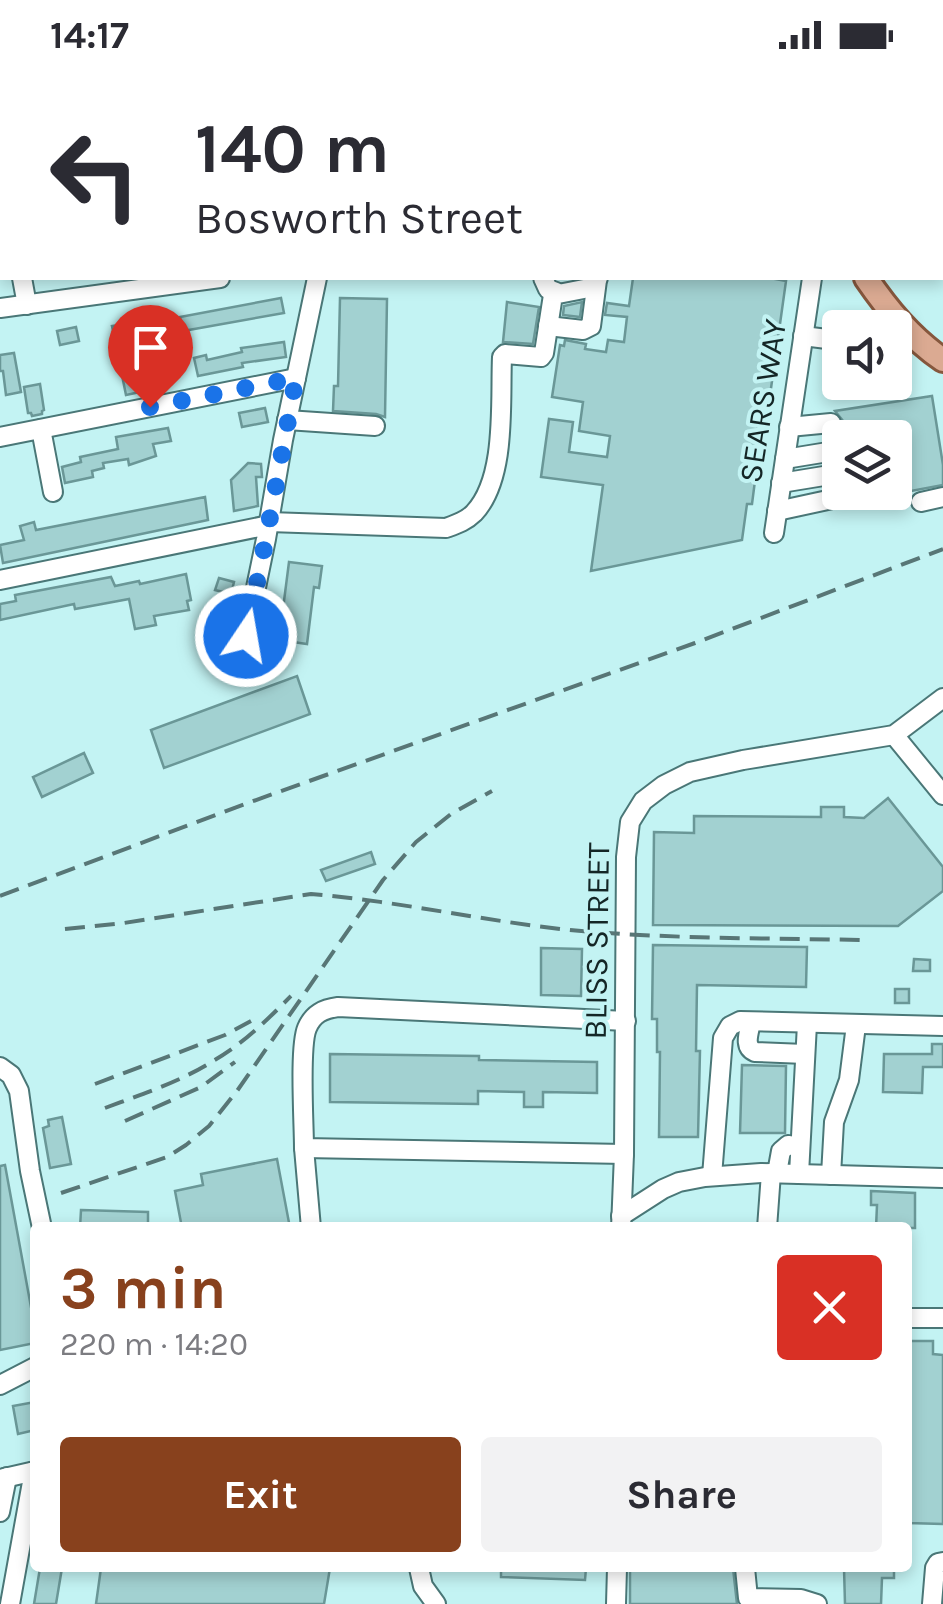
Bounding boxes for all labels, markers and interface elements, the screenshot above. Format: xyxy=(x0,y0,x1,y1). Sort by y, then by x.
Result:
text: 14:17 xyxy=(50,13,129,58)
text: 140 m xyxy=(195,108,390,190)
icon: left xyxy=(30,110,160,240)
text: Bosworth Street xyxy=(195,192,523,244)
pin xyxy=(108,305,193,408)
map controls xyxy=(822,310,912,510)
button: sound xyxy=(822,310,912,400)
street label: SEARS WAY xyxy=(732,316,794,485)
icon: arrive xyxy=(123,320,178,375)
button: layers xyxy=(822,420,912,510)
position arrow xyxy=(194,584,298,688)
street label: BLISS STREET xyxy=(577,842,617,1040)
text: 3 min xyxy=(60,1253,227,1323)
button: close xyxy=(777,1255,882,1360)
text: 220 m · 14:20 xyxy=(60,1326,248,1363)
button: Exit xyxy=(60,1437,461,1552)
button: Share xyxy=(481,1437,882,1552)

